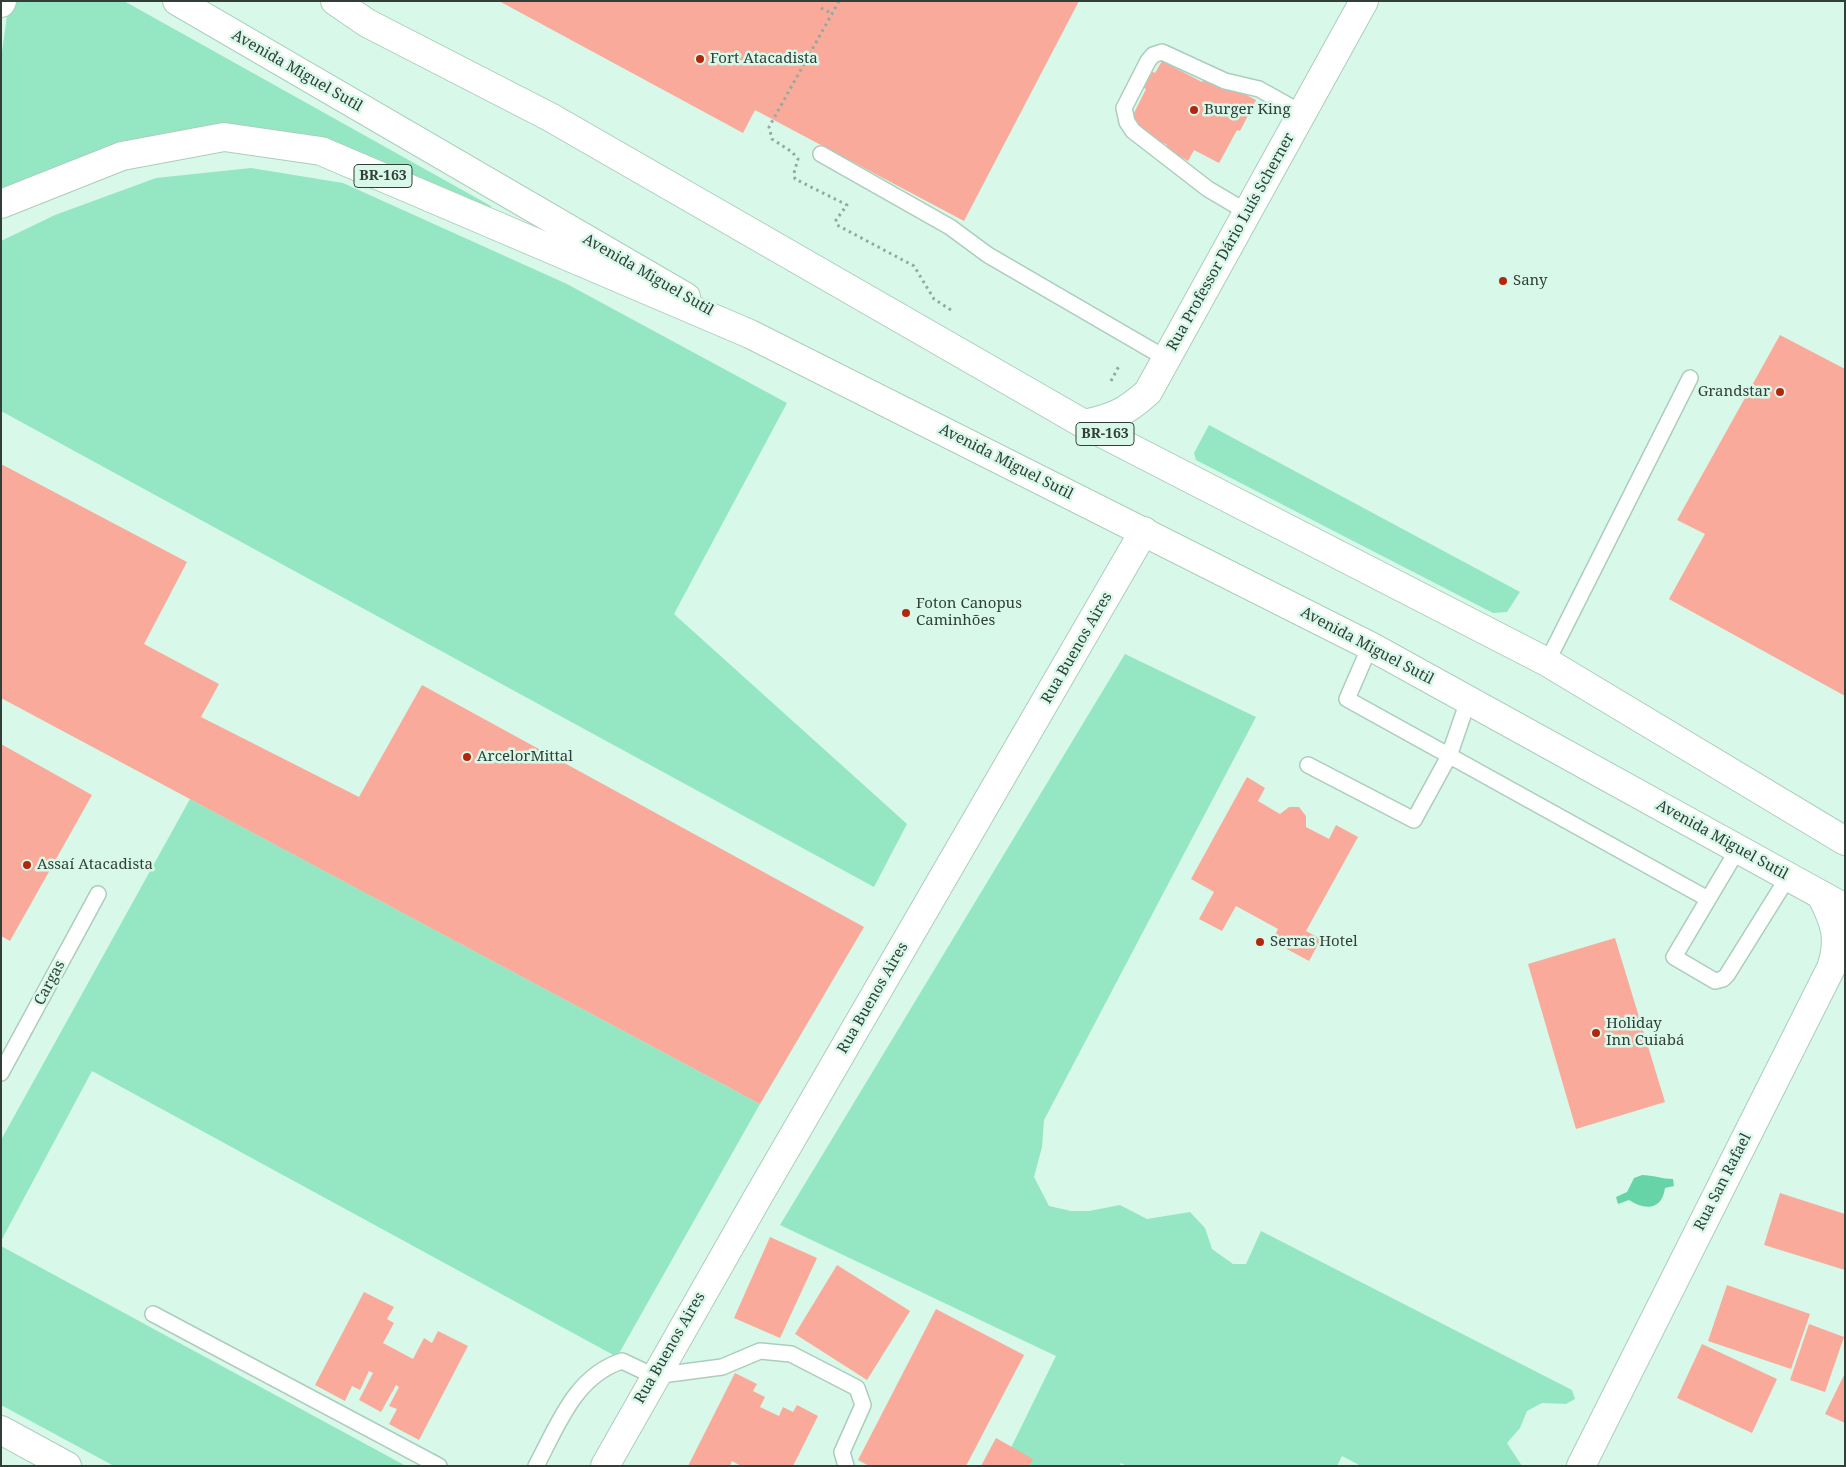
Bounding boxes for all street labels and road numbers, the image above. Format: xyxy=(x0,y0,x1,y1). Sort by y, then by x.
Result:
street label: Avenida Miguel Sutil xyxy=(228,26,366,116)
street label: Rua Professor Dário Luís Scherner xyxy=(1163,130,1299,354)
road number: BR-163 xyxy=(354,165,412,188)
street label: Avenida Miguel Sutil xyxy=(579,230,717,320)
street label: Avenida Miguel Sutil xyxy=(936,420,1076,504)
road number: BR-163 xyxy=(1076,422,1134,446)
street label: Rua Buenos Aires xyxy=(1038,589,1116,707)
street label: Avenida Miguel Sutil xyxy=(1297,603,1437,689)
street label: Avenida Miguel Sutil xyxy=(1653,796,1791,884)
street label: Rua Buenos Aires xyxy=(834,939,912,1057)
street label: Cargas xyxy=(31,958,69,1008)
street label: Rua San Rafael xyxy=(1691,1130,1755,1234)
street label: Rua Buenos Aires xyxy=(631,1289,709,1407)

